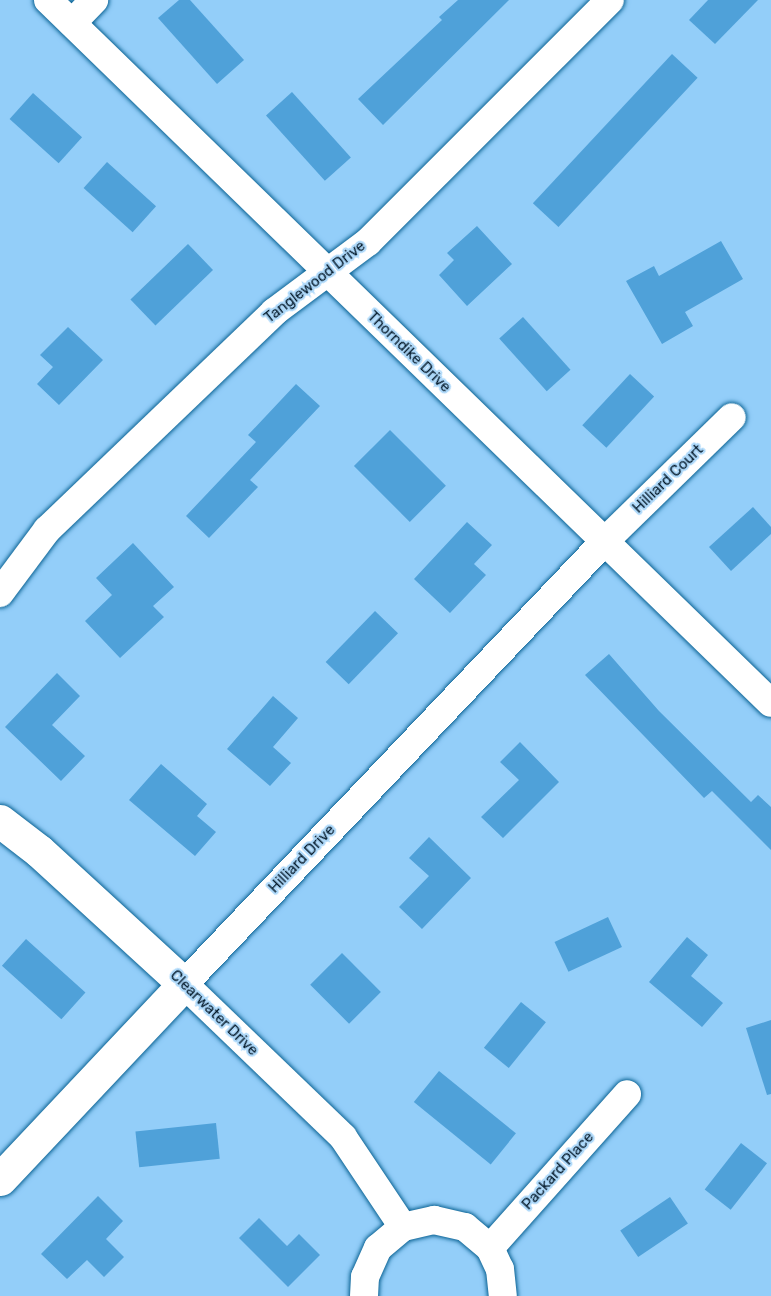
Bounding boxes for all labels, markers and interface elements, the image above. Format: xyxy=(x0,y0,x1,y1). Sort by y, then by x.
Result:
street label: Tanglewood Drive xyxy=(261,237,369,327)
street label: Thorndike Drive xyxy=(364,308,454,396)
street label: Hilliard Court xyxy=(629,441,707,517)
street label: Hilliard Drive xyxy=(265,821,339,897)
street label: Clearwater Drive xyxy=(166,966,262,1060)
street label: Packard Place xyxy=(518,1128,598,1214)

